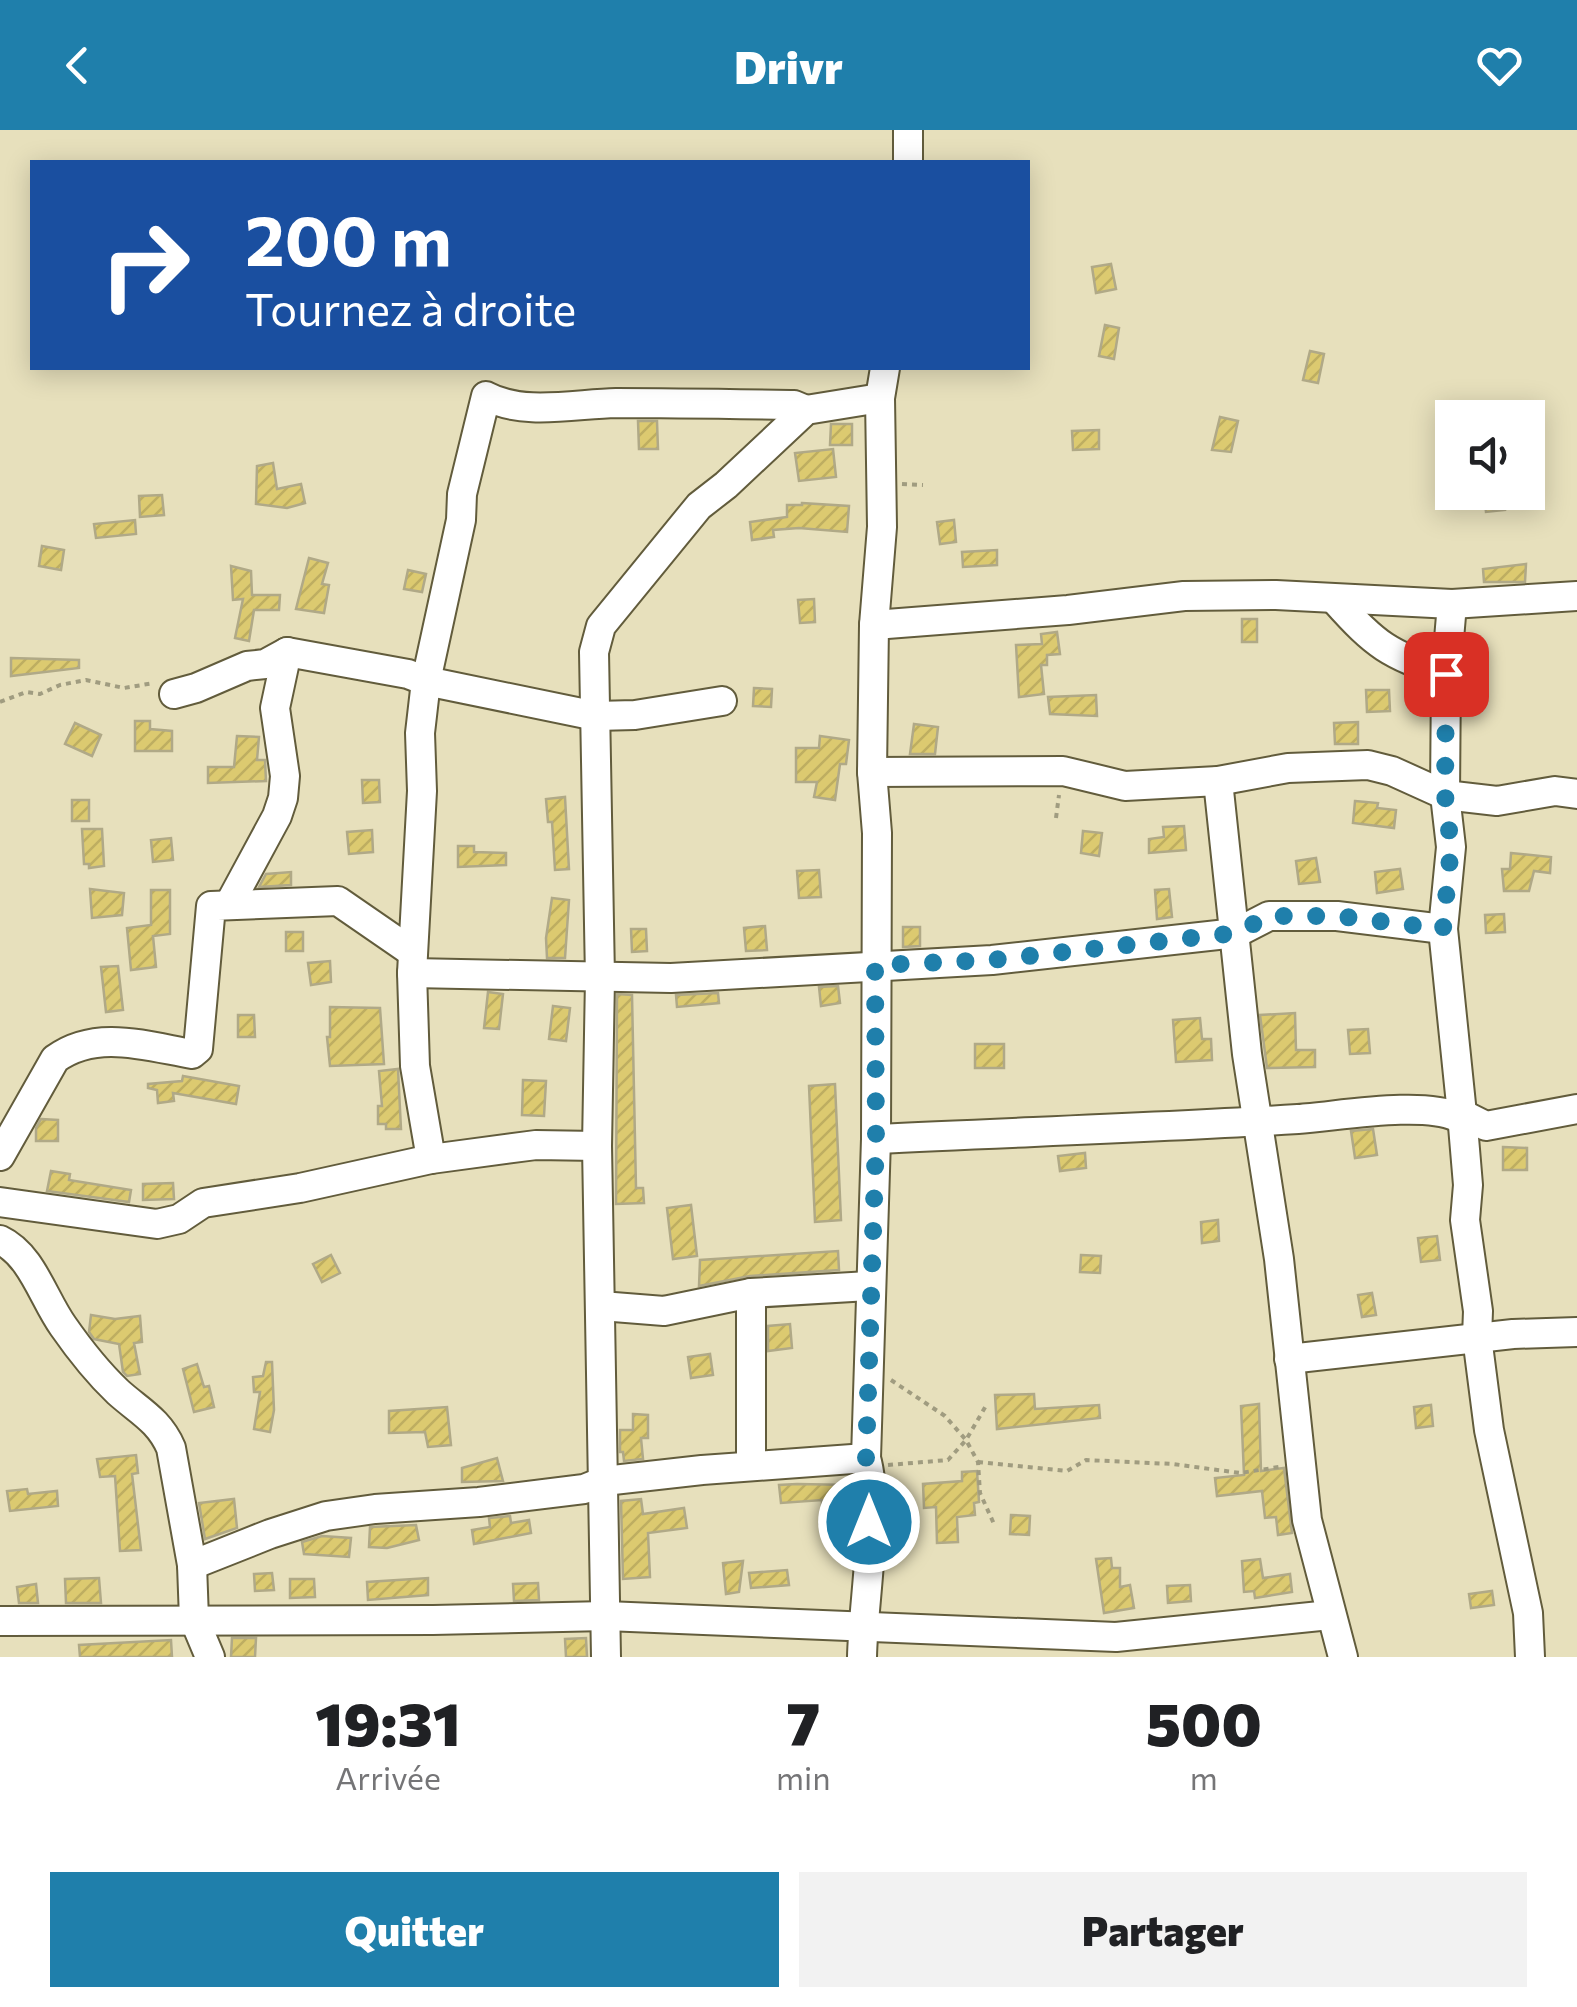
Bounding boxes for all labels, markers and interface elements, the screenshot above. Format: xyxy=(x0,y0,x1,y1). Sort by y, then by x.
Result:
icon: back xyxy=(50,38,105,93)
text: Drivr xyxy=(734,38,843,93)
icon: heart xyxy=(1472,38,1527,93)
text: 200 m xyxy=(245,195,452,280)
icon: right xyxy=(80,200,210,330)
text: Tournez à droite xyxy=(245,280,576,335)
map controls xyxy=(1435,400,1545,510)
button: sound xyxy=(1435,400,1545,510)
pin xyxy=(1404,632,1489,717)
icon: arrive xyxy=(1419,647,1474,702)
position arrow xyxy=(817,1470,921,1574)
text: 19:31 xyxy=(315,1685,461,1758)
text: 7 xyxy=(786,1685,820,1758)
text: 500 xyxy=(1146,1685,1262,1758)
text: Arrivée xyxy=(335,1757,441,1797)
text: min xyxy=(776,1757,831,1797)
text: m xyxy=(1190,1757,1218,1797)
button: Quitter xyxy=(50,1872,779,1987)
button: Partager xyxy=(799,1872,1527,1987)

